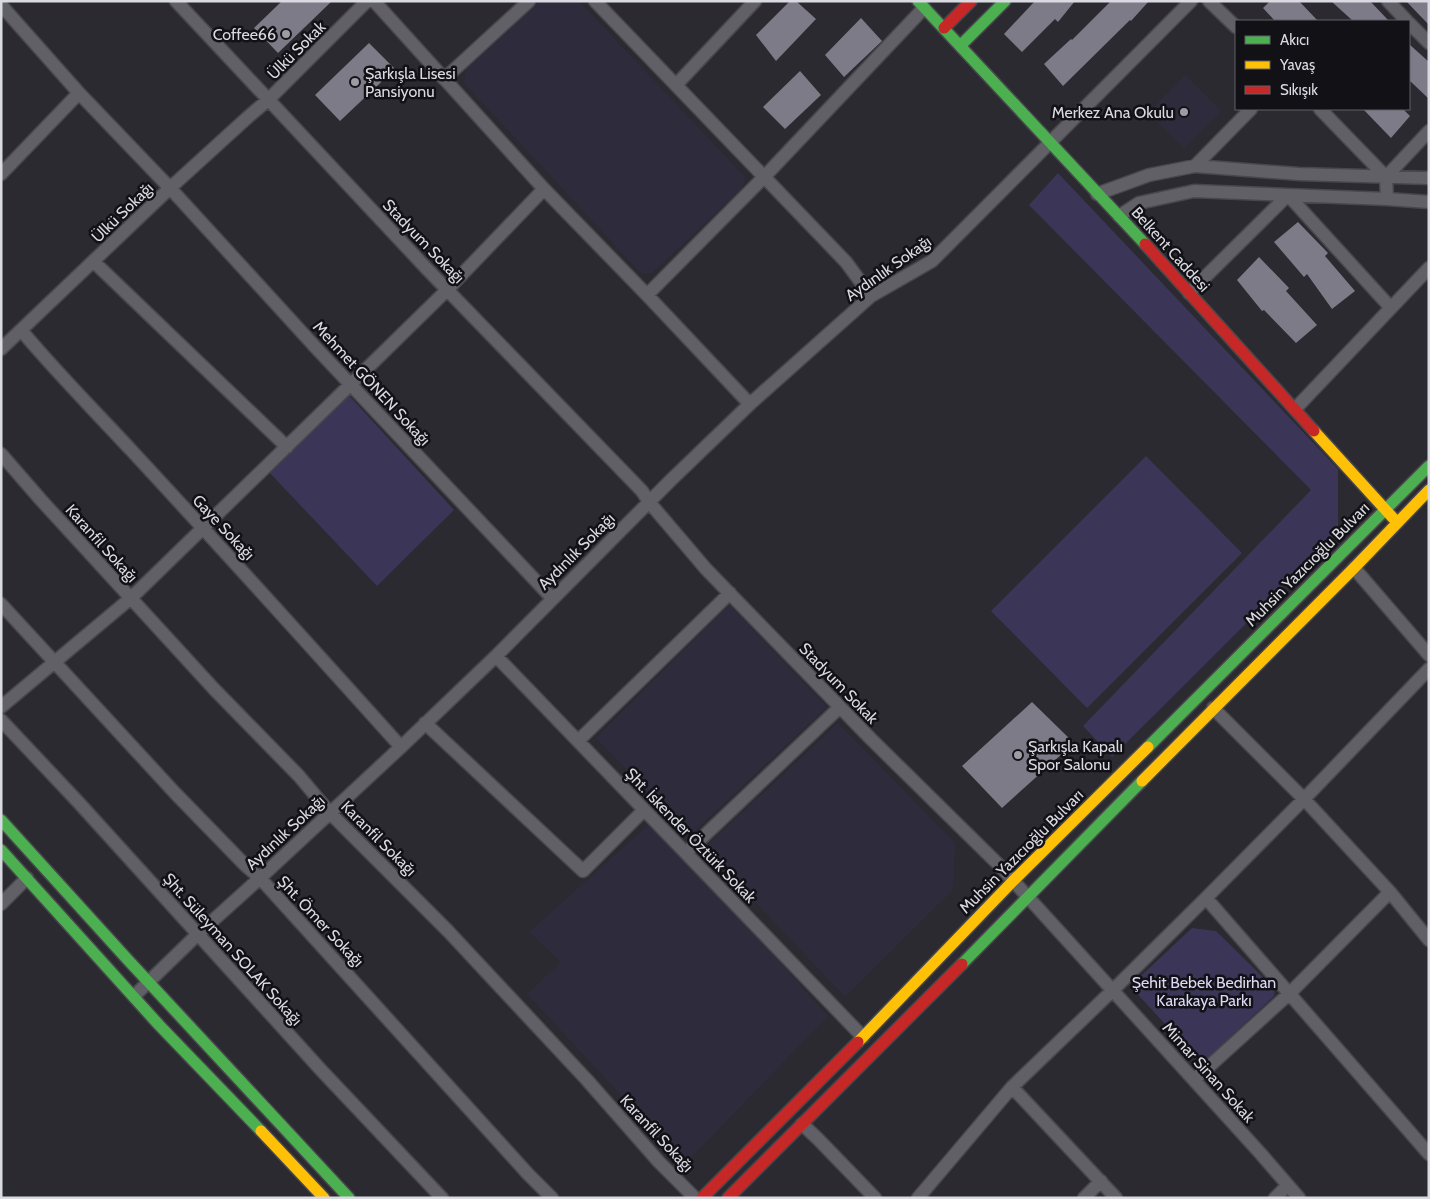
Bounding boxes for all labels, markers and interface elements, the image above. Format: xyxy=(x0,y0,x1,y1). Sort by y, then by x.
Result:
street label: Ülkü Sokak xyxy=(263,17,330,83)
legend xyxy=(1235,20,1410,110)
place label: Coffee66 xyxy=(213,25,276,44)
marker: Coffee66 xyxy=(280,28,292,40)
text: Akıcı xyxy=(1280,31,1309,49)
text: Yavaş xyxy=(1279,56,1315,74)
place label: Şarkışla Lisesi Pansiyonu xyxy=(365,64,456,101)
marker: Şarkışla Lisesi Pansiyonu xyxy=(349,76,361,88)
text: Sıkışık xyxy=(1280,81,1318,99)
place label: Merkez Ana Okulu xyxy=(1052,103,1174,122)
marker: Merkez Ana Okulu xyxy=(1178,106,1190,118)
street label: Ülkü Sokağı xyxy=(87,178,157,246)
street label: Stadyum Sokağı xyxy=(379,195,468,287)
street label: Belkent Caddesi xyxy=(1127,203,1214,296)
street label: Aydınlık Sokağı xyxy=(842,232,935,305)
street label: Mehmet GÖNEN Sokağı xyxy=(309,317,434,450)
street label: Gaye Sokağı xyxy=(189,491,259,564)
street label: Muhsin Yazıcıoğlu Bulvarı xyxy=(1241,498,1373,630)
street label: Karanfil Sokağı xyxy=(62,500,142,586)
street label: Aydınlık Sokağı xyxy=(534,509,619,594)
street label: Stadyum Sokak xyxy=(795,639,883,728)
place label: Şarkışla Kapalı Spor Salonu xyxy=(1028,737,1123,774)
marker: Şarkışla Kapalı Spor Salonu xyxy=(1012,749,1024,761)
street label: Şht. İskender Öztürk Sokak xyxy=(621,764,761,907)
street label: Muhsin Yazıcıoğlu Bulvarı xyxy=(955,785,1087,917)
street label: Aydınlık Sokağı xyxy=(242,791,329,874)
street label: Karanfil Sokağı xyxy=(337,797,420,880)
street label: Şht. Süleyman SOLAK Sokağı xyxy=(159,869,306,1029)
street label: Şht. Ömer Sokağı xyxy=(274,872,368,971)
park label: Şehit Bebek Bedirhan Karakaya Parkı xyxy=(1132,973,1276,1010)
street label: Mimar Sinan Sokak xyxy=(1159,1018,1259,1127)
street label: Karanfil Sokağı xyxy=(616,1091,697,1176)

